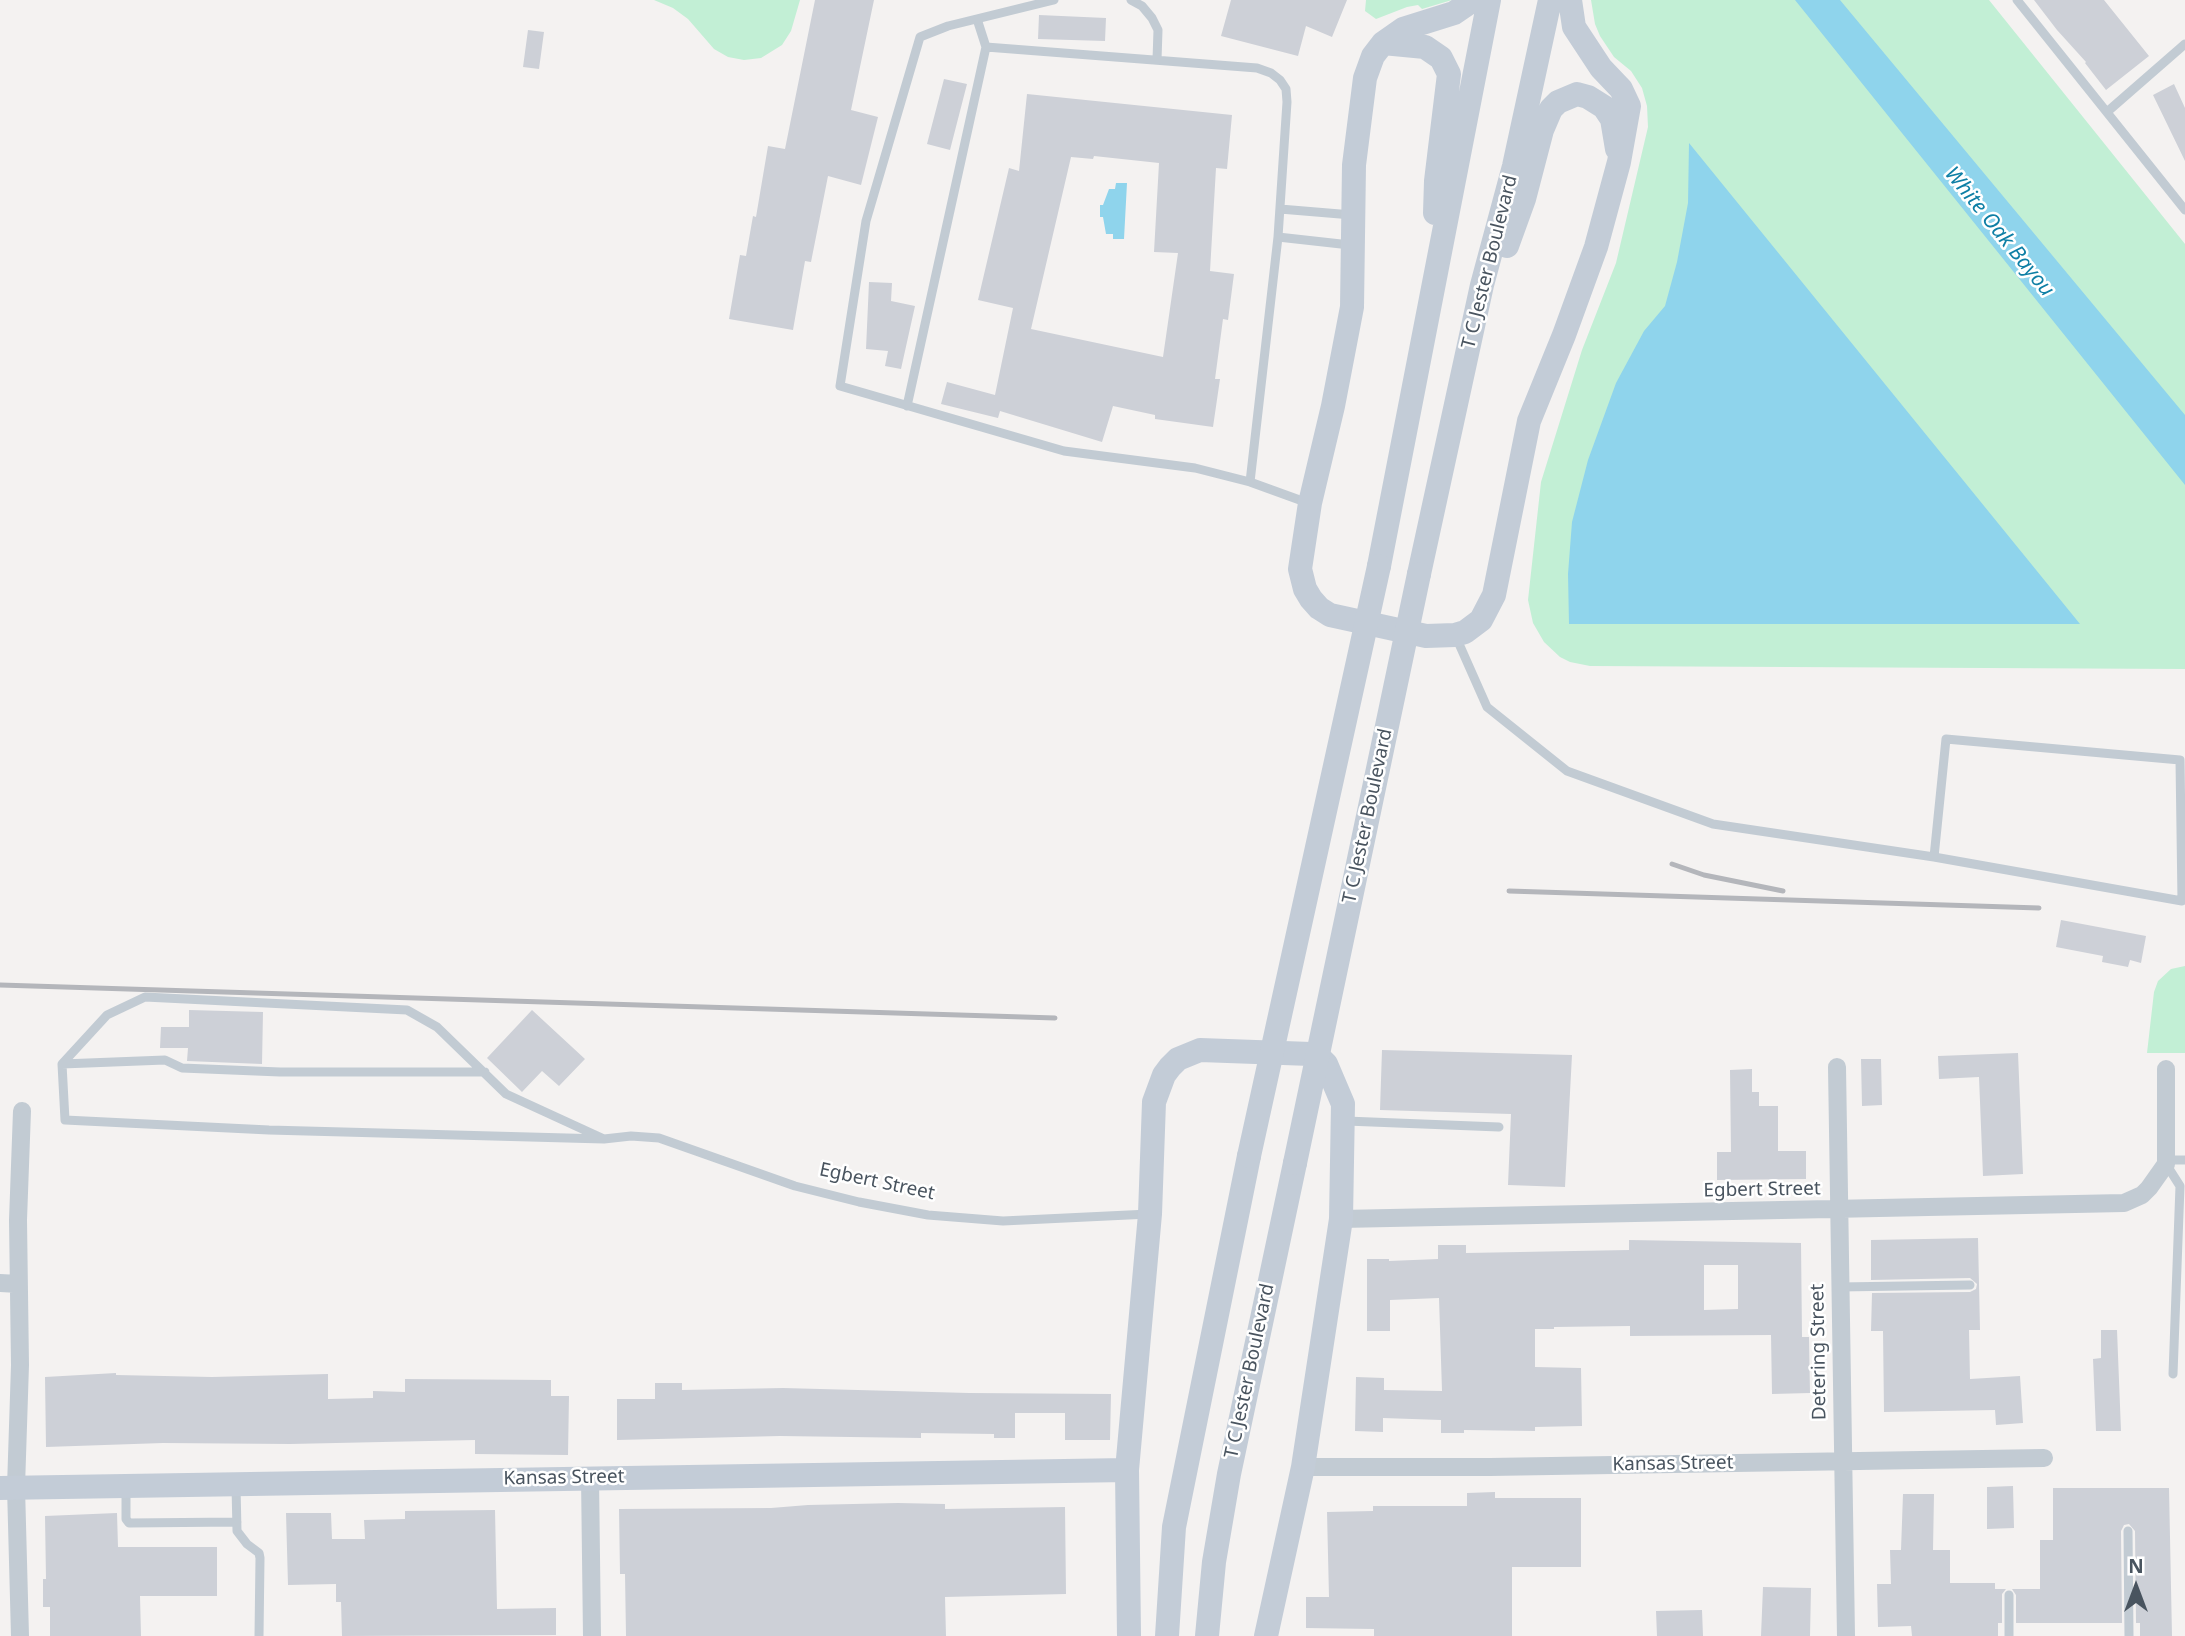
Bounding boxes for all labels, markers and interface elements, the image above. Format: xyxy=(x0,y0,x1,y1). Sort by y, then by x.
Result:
water label: White Oak Bayou xyxy=(1939,162,2059,302)
street label: T C Jester Boulevard xyxy=(1457,173,1523,351)
street label: T C Jester Boulevard xyxy=(1338,727,1398,905)
street label: Egbert Street xyxy=(817,1159,937,1205)
street label: Egbert Street xyxy=(1703,1178,1821,1202)
street label: T C Jester Boulevard xyxy=(1220,1282,1280,1460)
street label: Detering Street xyxy=(1806,1284,1832,1420)
street label: Kansas Street xyxy=(1612,1452,1734,1476)
street label: Kansas Street xyxy=(503,1466,625,1490)
north arrow xyxy=(2101,1552,2171,1622)
text: N xyxy=(2128,1553,2144,1579)

